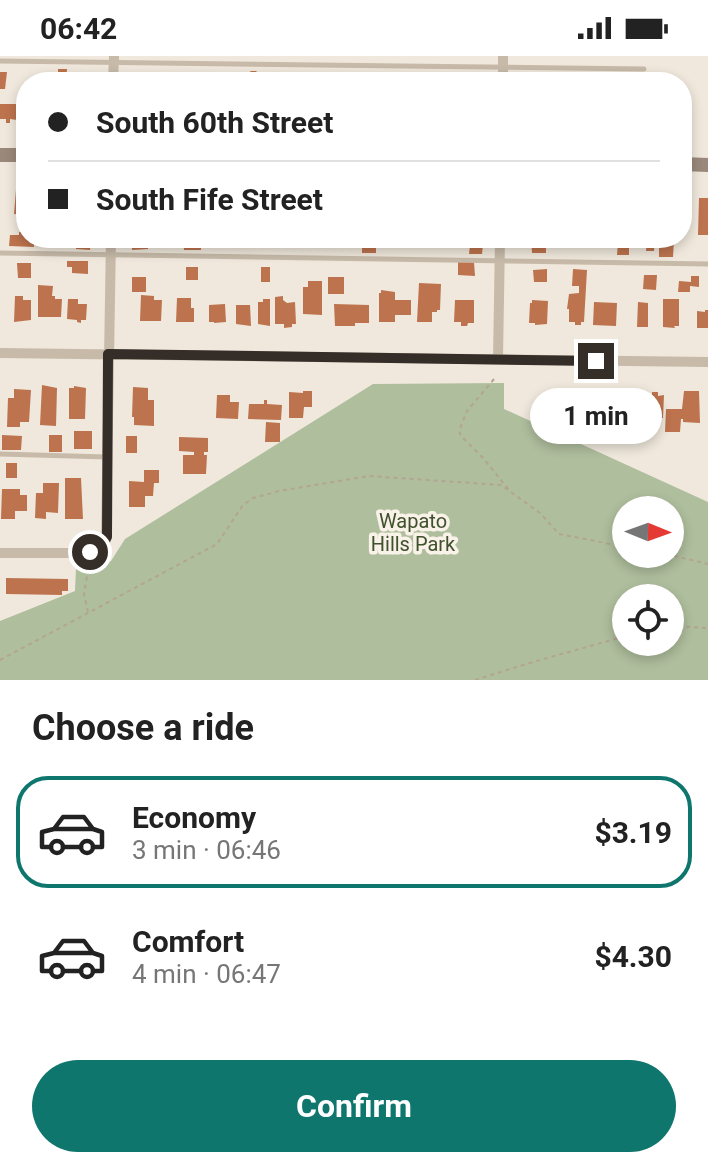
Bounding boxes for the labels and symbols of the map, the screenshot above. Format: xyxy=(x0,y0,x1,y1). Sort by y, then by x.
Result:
route end xyxy=(578,343,614,379)
callout: 1 min xyxy=(530,389,662,445)
north arrow xyxy=(612,496,684,568)
park label: Wapato Hills Park xyxy=(371,509,456,556)
route start xyxy=(72,534,108,570)

